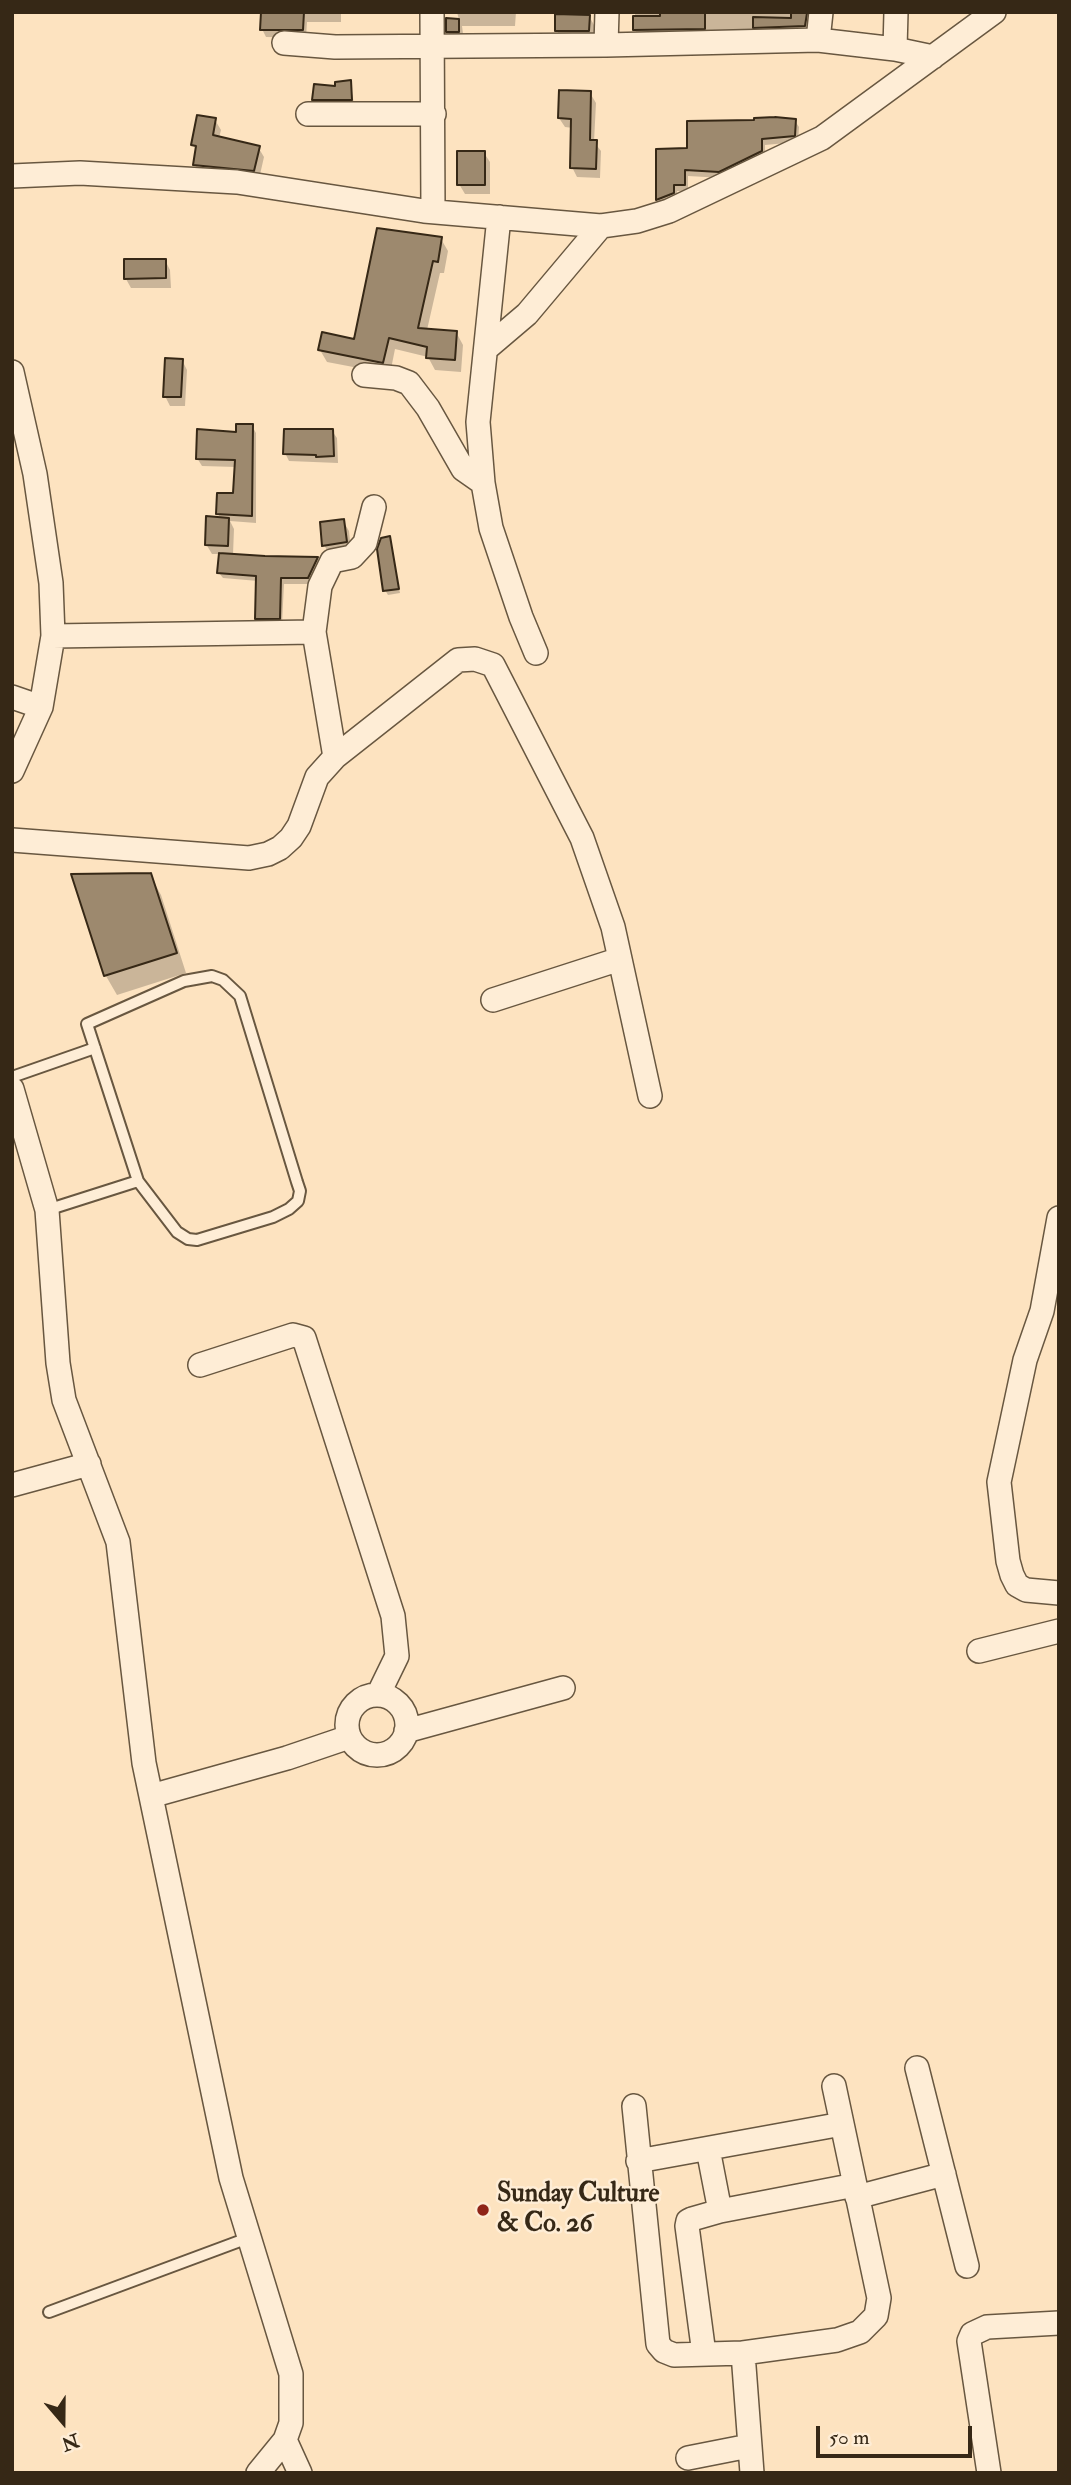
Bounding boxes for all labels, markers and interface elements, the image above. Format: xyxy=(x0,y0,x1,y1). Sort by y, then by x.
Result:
place label: Sunday Culture & Co. 26 xyxy=(497,2179,659,2240)
marker: Sunday Culture & Co. 26 xyxy=(475,2202,491,2218)
north arrow xyxy=(28,2387,98,2457)
scale bar xyxy=(819,2412,975,2456)
text: 50 m xyxy=(829,2424,870,2451)
text: N xyxy=(58,2428,82,2456)

